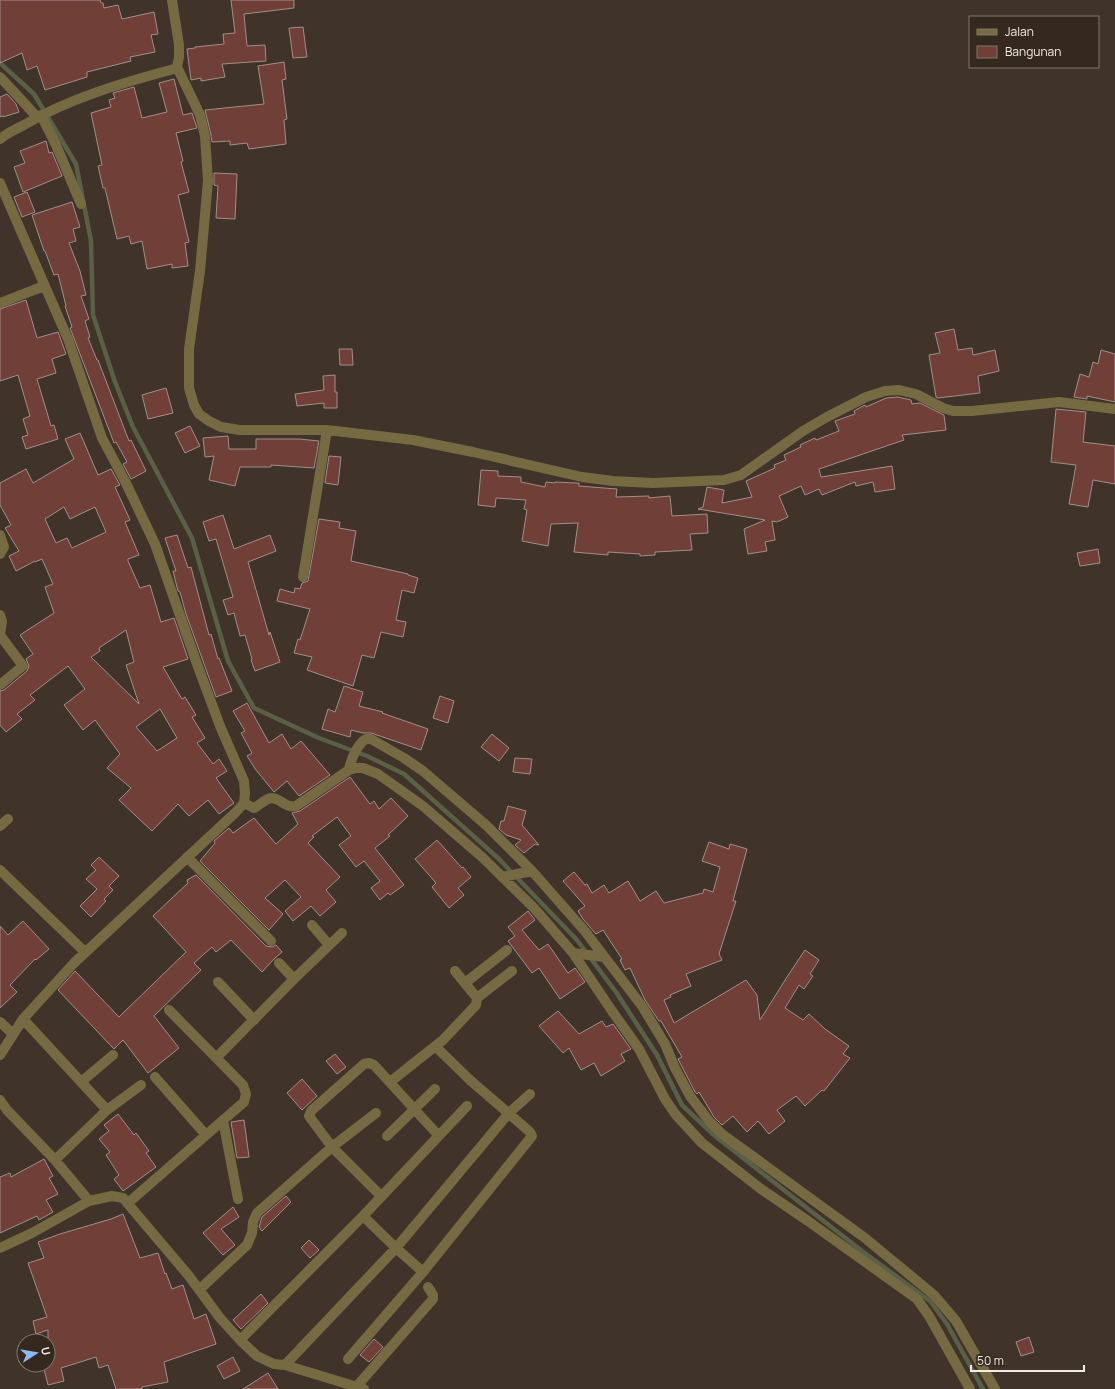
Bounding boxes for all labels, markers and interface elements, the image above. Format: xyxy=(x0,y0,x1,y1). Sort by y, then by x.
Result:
legend xyxy=(969,16,1099,68)
text: Jalan xyxy=(1005,23,1034,40)
text: Bangunan xyxy=(1005,43,1061,60)
north arrow xyxy=(16,1333,56,1373)
text: U xyxy=(38,1345,54,1356)
scale bar xyxy=(971,1347,1084,1373)
text: 50 m xyxy=(977,1352,1004,1369)

